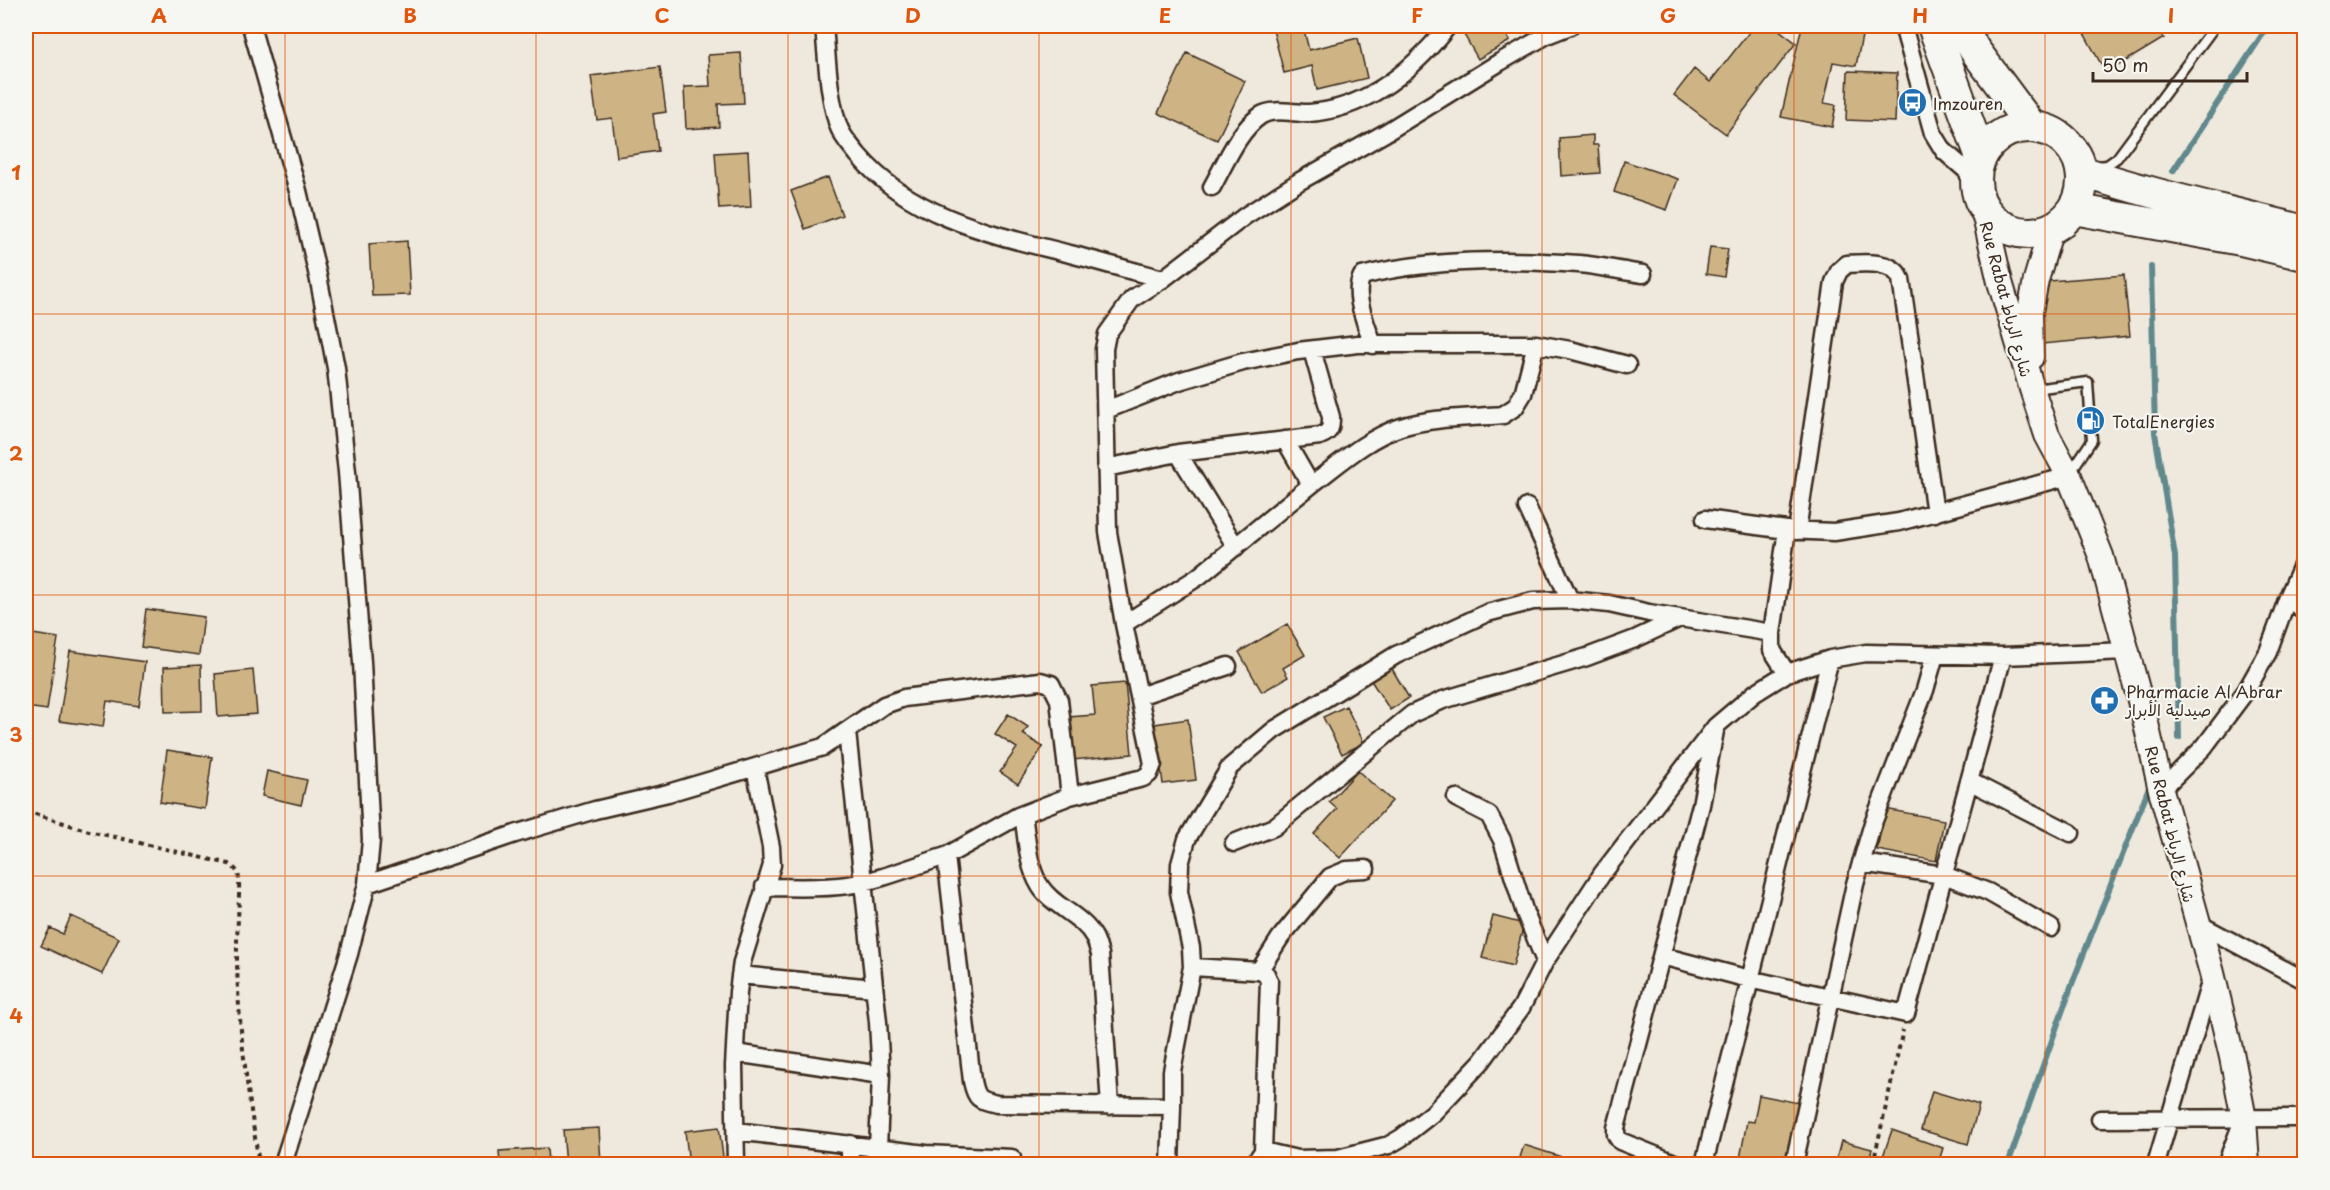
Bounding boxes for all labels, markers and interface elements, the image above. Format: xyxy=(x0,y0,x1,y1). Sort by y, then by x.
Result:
text: A xyxy=(151,0,167,30)
text: B xyxy=(403,0,417,30)
text: C xyxy=(654,0,670,30)
text: D xyxy=(905,0,921,30)
text: E xyxy=(1159,0,1171,30)
text: F xyxy=(1411,0,1423,30)
text: G xyxy=(1660,0,1676,30)
text: H xyxy=(1912,0,1928,30)
text: I xyxy=(2168,0,2174,30)
scale bar xyxy=(2093,45,2248,83)
text: 50 m xyxy=(2102,51,2149,78)
bus stop icon: Imzouren xyxy=(1896,87,1928,119)
place label: Imzouren xyxy=(1933,91,2003,115)
text: 1 xyxy=(11,157,21,187)
street label: Rue Rabat شارع الرباط xyxy=(1974,218,2039,380)
fuel station icon: TotalEnergies xyxy=(2075,405,2107,437)
place label: TotalEnergies xyxy=(2112,409,2215,433)
text: 2 xyxy=(9,438,23,468)
place label: Pharmacie Al Abrar صيدلية الأبرار xyxy=(2124,679,2283,721)
pharmacy icon: Pharmacie Al Abrar صيدلية الأبرار xyxy=(2089,684,2121,716)
text: 3 xyxy=(9,719,23,749)
street label: Rue Rabat شارع الرباط xyxy=(2139,743,2202,905)
text: 4 xyxy=(9,1000,23,1030)

